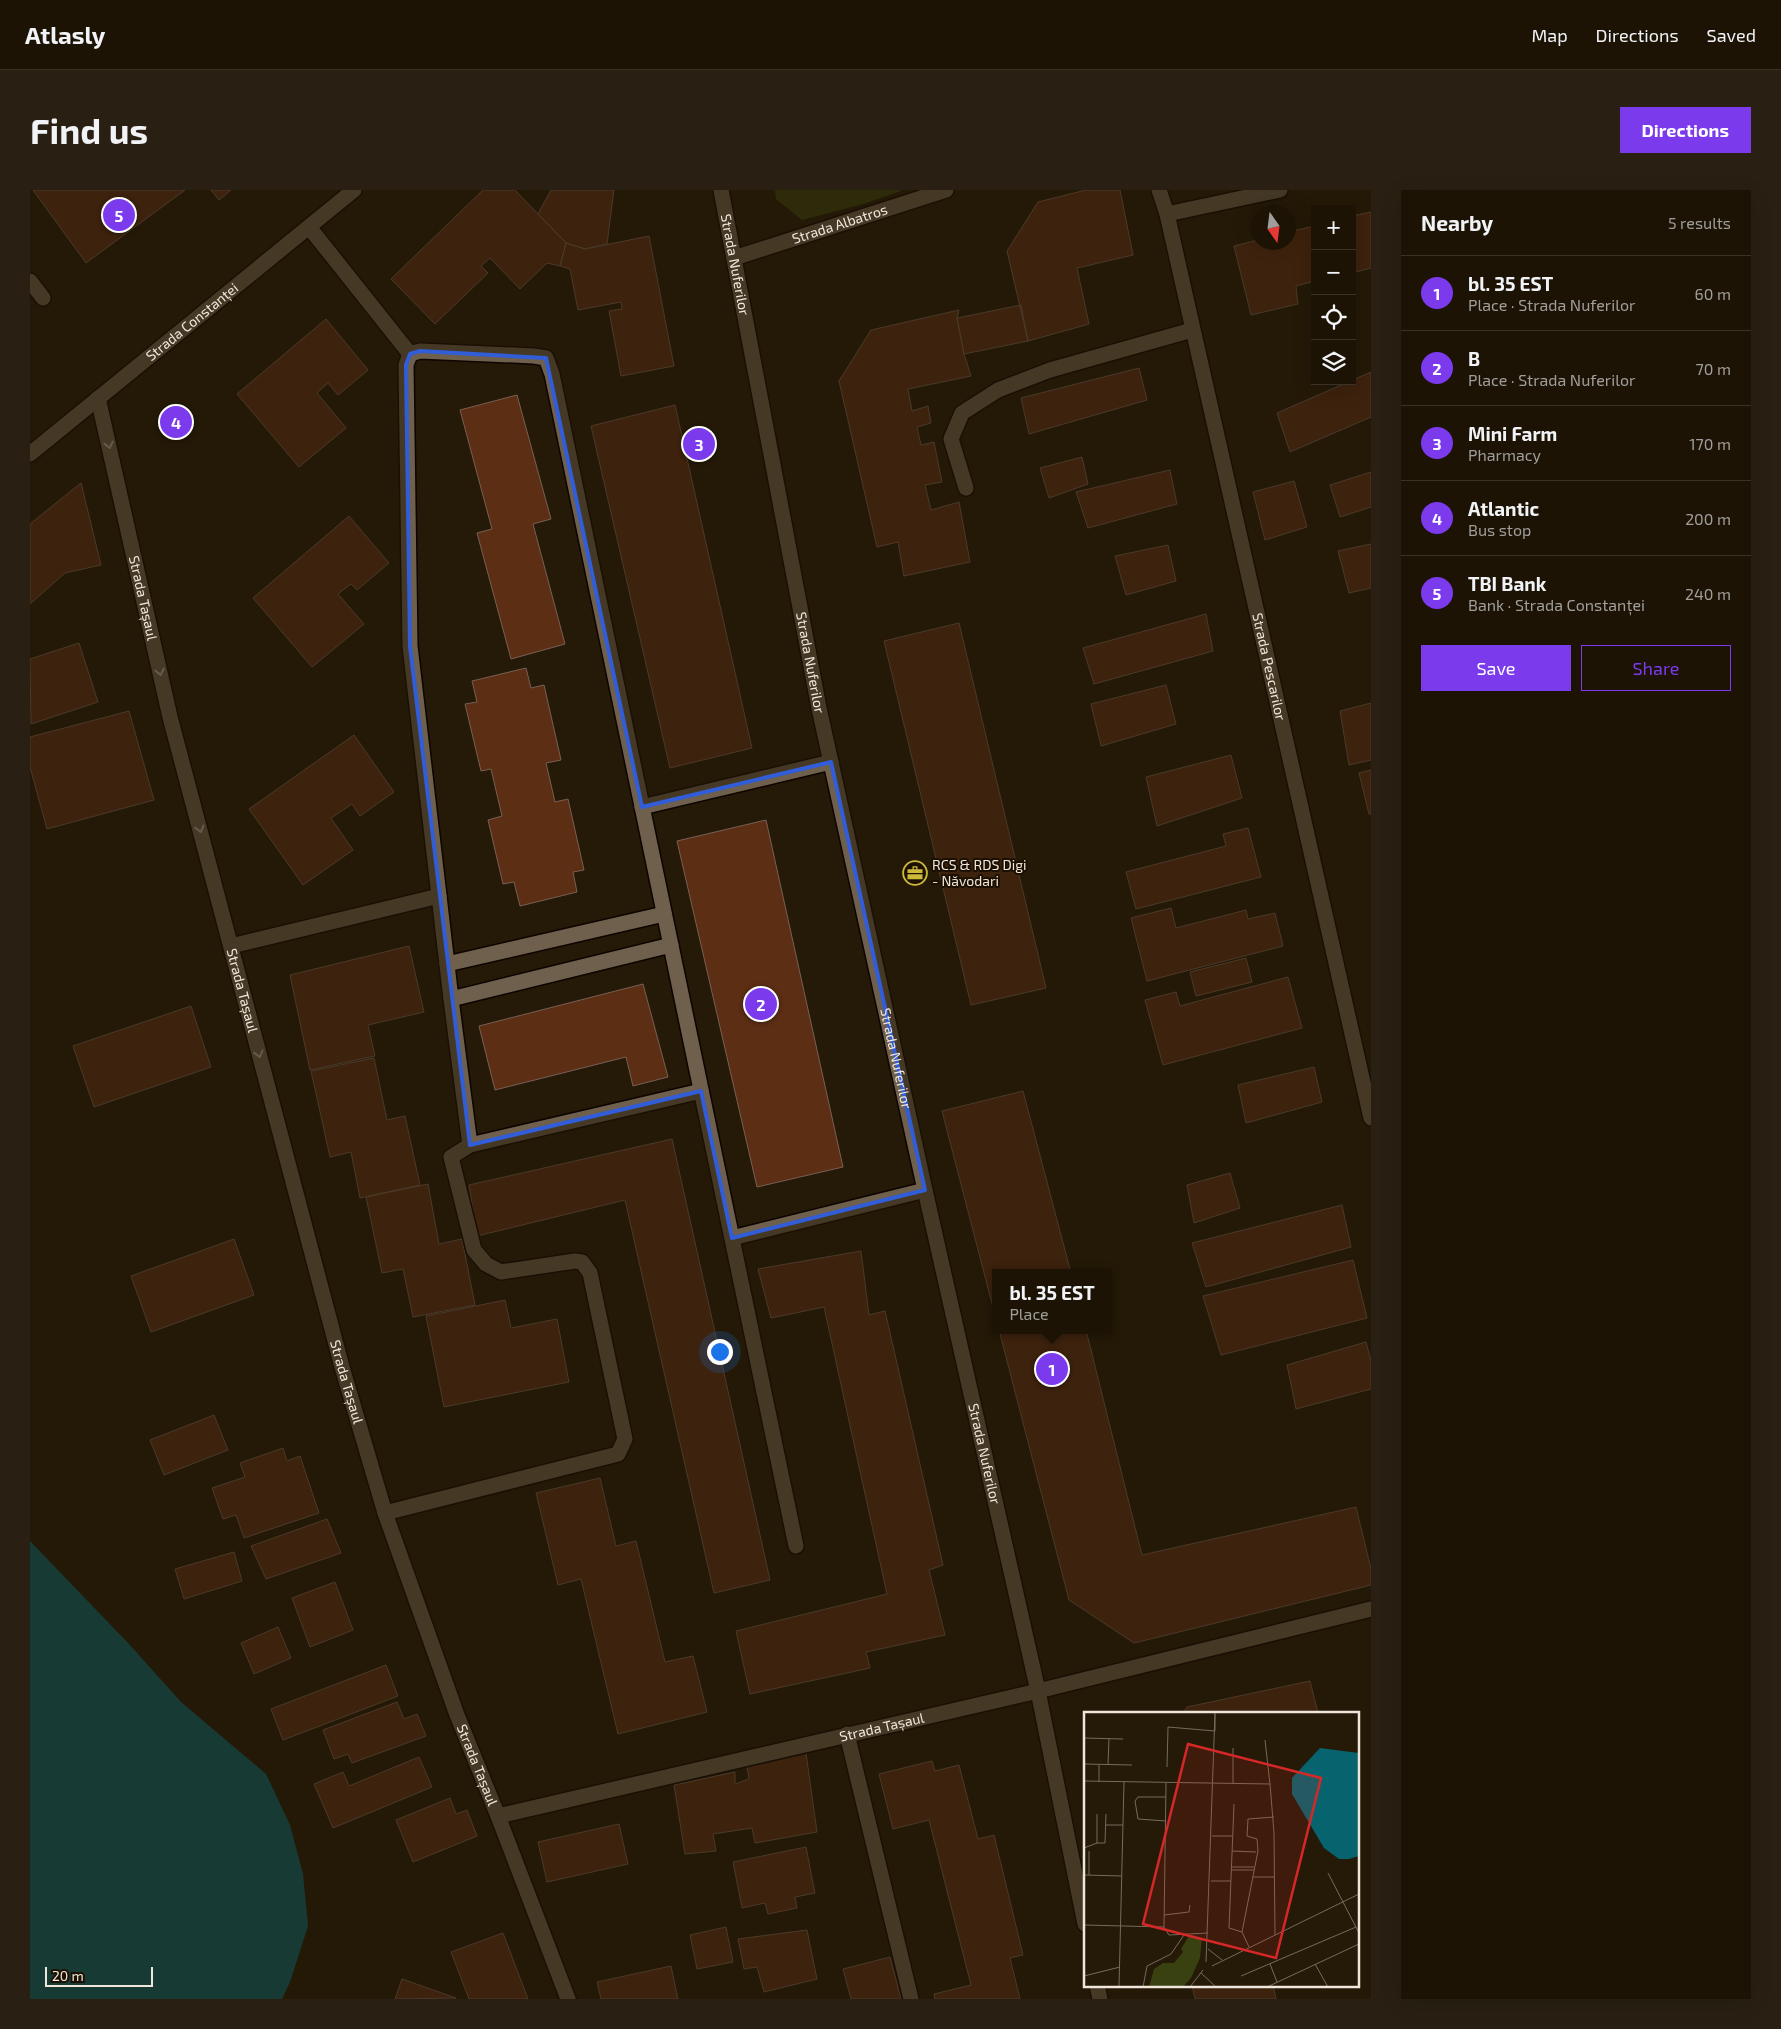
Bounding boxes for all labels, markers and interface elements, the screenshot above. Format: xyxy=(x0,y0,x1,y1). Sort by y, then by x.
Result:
text: Atlasly xyxy=(25,20,105,49)
text: Map xyxy=(1531,24,1568,46)
text: Directions xyxy=(1596,24,1679,46)
text: Saved xyxy=(1707,24,1756,46)
button: Directions xyxy=(1620,107,1751,153)
text: Find us xyxy=(30,109,148,151)
pin: 5 xyxy=(103,196,135,234)
street label: Strada Albatros xyxy=(790,200,889,247)
north arrow xyxy=(1251,205,1296,250)
map controls xyxy=(1311,205,1356,385)
button: + xyxy=(1311,205,1356,250)
text: Nearby xyxy=(1421,210,1493,235)
street label: Strada Nuferilor xyxy=(718,213,754,317)
text: 5 results xyxy=(1668,213,1731,232)
button: − xyxy=(1311,250,1356,295)
text: bl. 35 EST xyxy=(1468,272,1553,295)
street label: Strada Constanței xyxy=(142,279,241,364)
text: 1 xyxy=(1434,284,1440,303)
text: 60 m xyxy=(1695,284,1731,303)
button: locate xyxy=(1311,295,1356,340)
text: Place · Strada Nuferilor xyxy=(1468,295,1635,314)
button: layers xyxy=(1311,340,1356,385)
text: B xyxy=(1468,347,1480,370)
text: 2 xyxy=(1432,359,1442,378)
text: 70 m xyxy=(1696,359,1731,378)
text: Place · Strada Nuferilor xyxy=(1468,370,1635,389)
pin: 4 xyxy=(160,403,192,441)
text: Mini Farm xyxy=(1468,422,1557,445)
pin: 3 xyxy=(683,425,715,463)
text: 3 xyxy=(1432,434,1442,453)
text: 170 m xyxy=(1689,434,1731,453)
one-way arrow xyxy=(103,441,114,450)
text: Pharmacy xyxy=(1468,445,1541,464)
text: Atlantic xyxy=(1468,497,1539,520)
text: 4 xyxy=(1432,509,1442,528)
text: 200 m xyxy=(1685,509,1731,528)
text: Bus stop xyxy=(1468,520,1531,539)
street label: Strada Tașaul xyxy=(126,554,162,643)
text: TBI Bank xyxy=(1468,572,1546,595)
text: 5 xyxy=(1433,584,1441,603)
text: 240 m xyxy=(1685,584,1731,603)
text: Bank · Strada Constanței xyxy=(1468,595,1645,614)
street label: Strada Nuferilor xyxy=(793,610,829,715)
street label: Strada Pescarilor xyxy=(1249,611,1290,722)
button: Save xyxy=(1421,645,1571,691)
button: Share xyxy=(1581,645,1731,691)
one-way arrow xyxy=(154,667,165,676)
one-way arrow xyxy=(194,825,205,834)
place label: RCS & RDS Digi - Năvodari xyxy=(932,856,1027,889)
office icon: RCS & RDS Digi - Năvodari xyxy=(902,860,928,886)
street label: Strada Tașaul xyxy=(224,946,262,1035)
pin: 2 xyxy=(745,985,777,1023)
street label: Strada Nuferilor xyxy=(877,1006,916,1111)
one-way arrow xyxy=(254,1050,264,1058)
popup xyxy=(992,1269,1112,1334)
text: bl. 35 EST xyxy=(1009,1281,1095,1304)
text: Place xyxy=(1009,1304,1049,1323)
street label: Strada Tașaul xyxy=(327,1338,367,1426)
your location xyxy=(707,1339,733,1365)
pin: 1 xyxy=(1036,1350,1068,1388)
street label: Strada Nuferilor xyxy=(965,1402,1005,1506)
street label: Strada Tașaul xyxy=(838,1708,927,1745)
inset map xyxy=(1084,1712,1358,1986)
street label: Strada Tașaul xyxy=(454,1722,502,1809)
scale bar xyxy=(45,1964,152,1987)
text: 20 m xyxy=(52,1967,84,1984)

